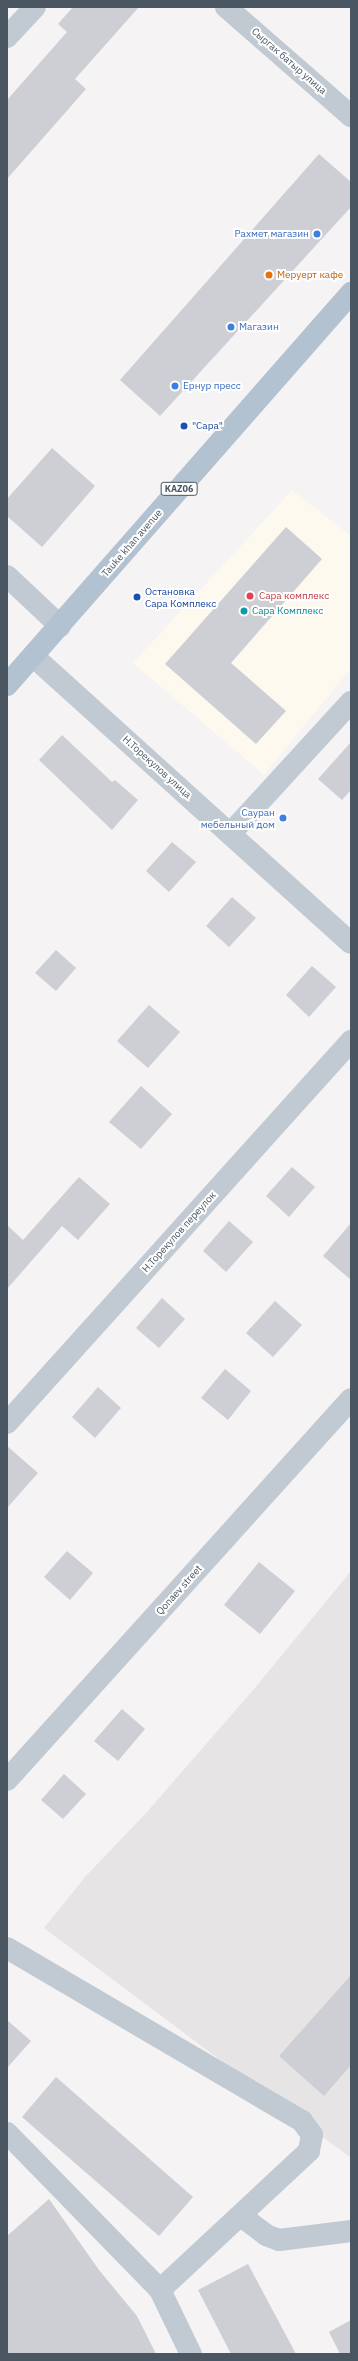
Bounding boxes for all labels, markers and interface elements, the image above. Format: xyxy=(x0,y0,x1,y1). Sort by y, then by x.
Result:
street label: Сыргак батыр улица xyxy=(249,25,329,97)
place label: Рахмет магазин xyxy=(235,228,309,240)
marker: Рахмет магазин xyxy=(312,229,322,239)
place label: Меруерт кафе xyxy=(277,269,343,281)
marker: Меруерт кафе xyxy=(264,270,274,280)
place label: Магазин xyxy=(239,321,279,333)
marker: Магазин xyxy=(226,322,236,332)
place label: Ернур пресс xyxy=(183,380,241,392)
marker: Ернур пресс xyxy=(170,381,180,391)
place label: "Сара" xyxy=(192,420,223,432)
marker: "Сара" xyxy=(179,421,189,431)
road number: KАZ06 xyxy=(160,482,198,496)
street label: Tauke khan avenue xyxy=(99,507,165,579)
place label: Остановка Сара Комплекс xyxy=(145,585,216,608)
marker: Сара комплекс xyxy=(244,590,256,602)
place label: Сара комплекс xyxy=(259,590,329,602)
marker: Остановка Сара Комплекс xyxy=(132,592,142,602)
place label: Сара Комплекс xyxy=(252,605,323,617)
marker: Сара Комплекс xyxy=(239,606,249,616)
street label: Н.Торекулов улица xyxy=(120,733,194,801)
place label: Сауран мебельный дом xyxy=(201,806,275,830)
marker: Сауран мебельный дом xyxy=(278,813,288,823)
street label: Н.Торекулов переулок xyxy=(140,1189,218,1275)
street label: Qonaev street xyxy=(154,1563,204,1617)

